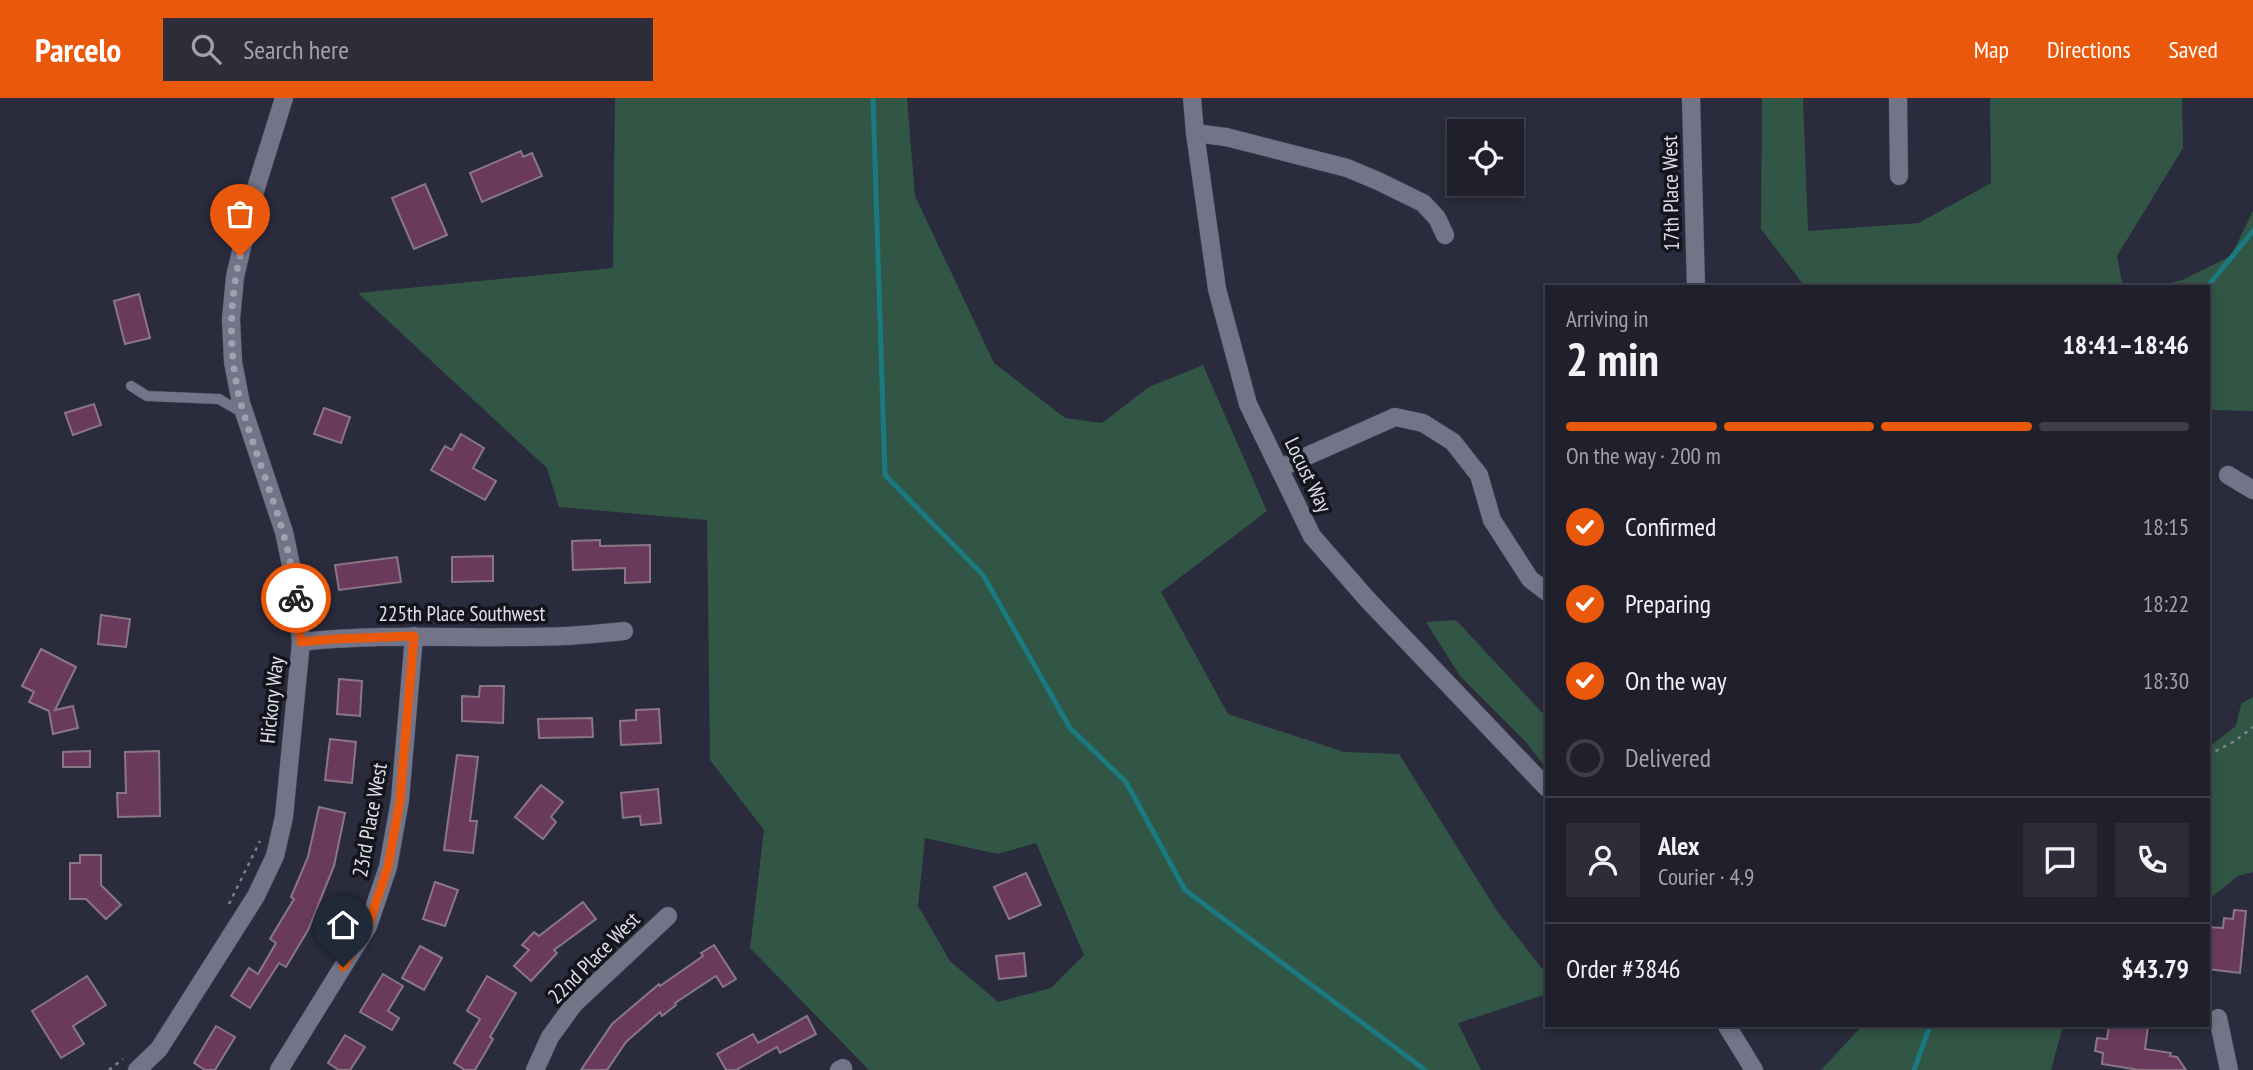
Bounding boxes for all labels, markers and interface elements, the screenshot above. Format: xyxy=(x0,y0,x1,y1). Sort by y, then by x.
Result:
search box xyxy=(163,18,653,81)
text: Parcelo xyxy=(35,28,121,71)
icon: search xyxy=(187,30,225,68)
text: Search here xyxy=(243,33,349,66)
text: Map xyxy=(1974,34,2009,65)
text: Directions xyxy=(2047,34,2131,65)
text: Saved xyxy=(2169,34,2218,65)
map controls xyxy=(1447,119,1524,196)
button: locate xyxy=(1447,119,1524,196)
street label: 17th Place West xyxy=(1656,135,1685,251)
pin xyxy=(210,184,270,256)
icon: bag xyxy=(221,195,259,233)
text: Arriving in xyxy=(1566,304,1648,333)
text: 18:41–18:46 xyxy=(2062,328,2189,361)
text: 2 min xyxy=(1566,329,1659,389)
street label: Locust Way xyxy=(1279,433,1338,517)
text: On the way · 200 m xyxy=(1566,441,1721,470)
icon: check xyxy=(1566,508,1604,546)
text: Confirmed xyxy=(1625,510,1716,543)
text: 18:15 xyxy=(2143,512,2189,541)
courier xyxy=(261,563,331,633)
icon: bike xyxy=(277,579,315,617)
icon: check xyxy=(1566,585,1604,623)
text: Preparing xyxy=(1625,587,1711,620)
text: 18:22 xyxy=(2143,589,2189,618)
street label: 225th Place Southwest xyxy=(379,600,546,627)
street label: Hickory Way xyxy=(254,655,289,745)
icon: check xyxy=(1566,662,1604,700)
text: On the way xyxy=(1625,664,1727,697)
text: 18:30 xyxy=(2143,666,2189,695)
text: Delivered xyxy=(1625,741,1711,774)
street label: 23rd Place West xyxy=(346,760,393,879)
button: person xyxy=(1566,823,1640,897)
button: chat xyxy=(2023,823,2097,897)
button: phone xyxy=(2115,823,2189,897)
text: Alex xyxy=(1658,829,1699,862)
text: Courier · 4.9 xyxy=(1658,862,1754,891)
pin xyxy=(313,895,373,967)
icon: home xyxy=(324,906,362,944)
street label: 22nd Place West xyxy=(542,906,646,1009)
text: Order #3846 xyxy=(1566,952,1681,985)
text: $43.79 xyxy=(2121,952,2189,985)

